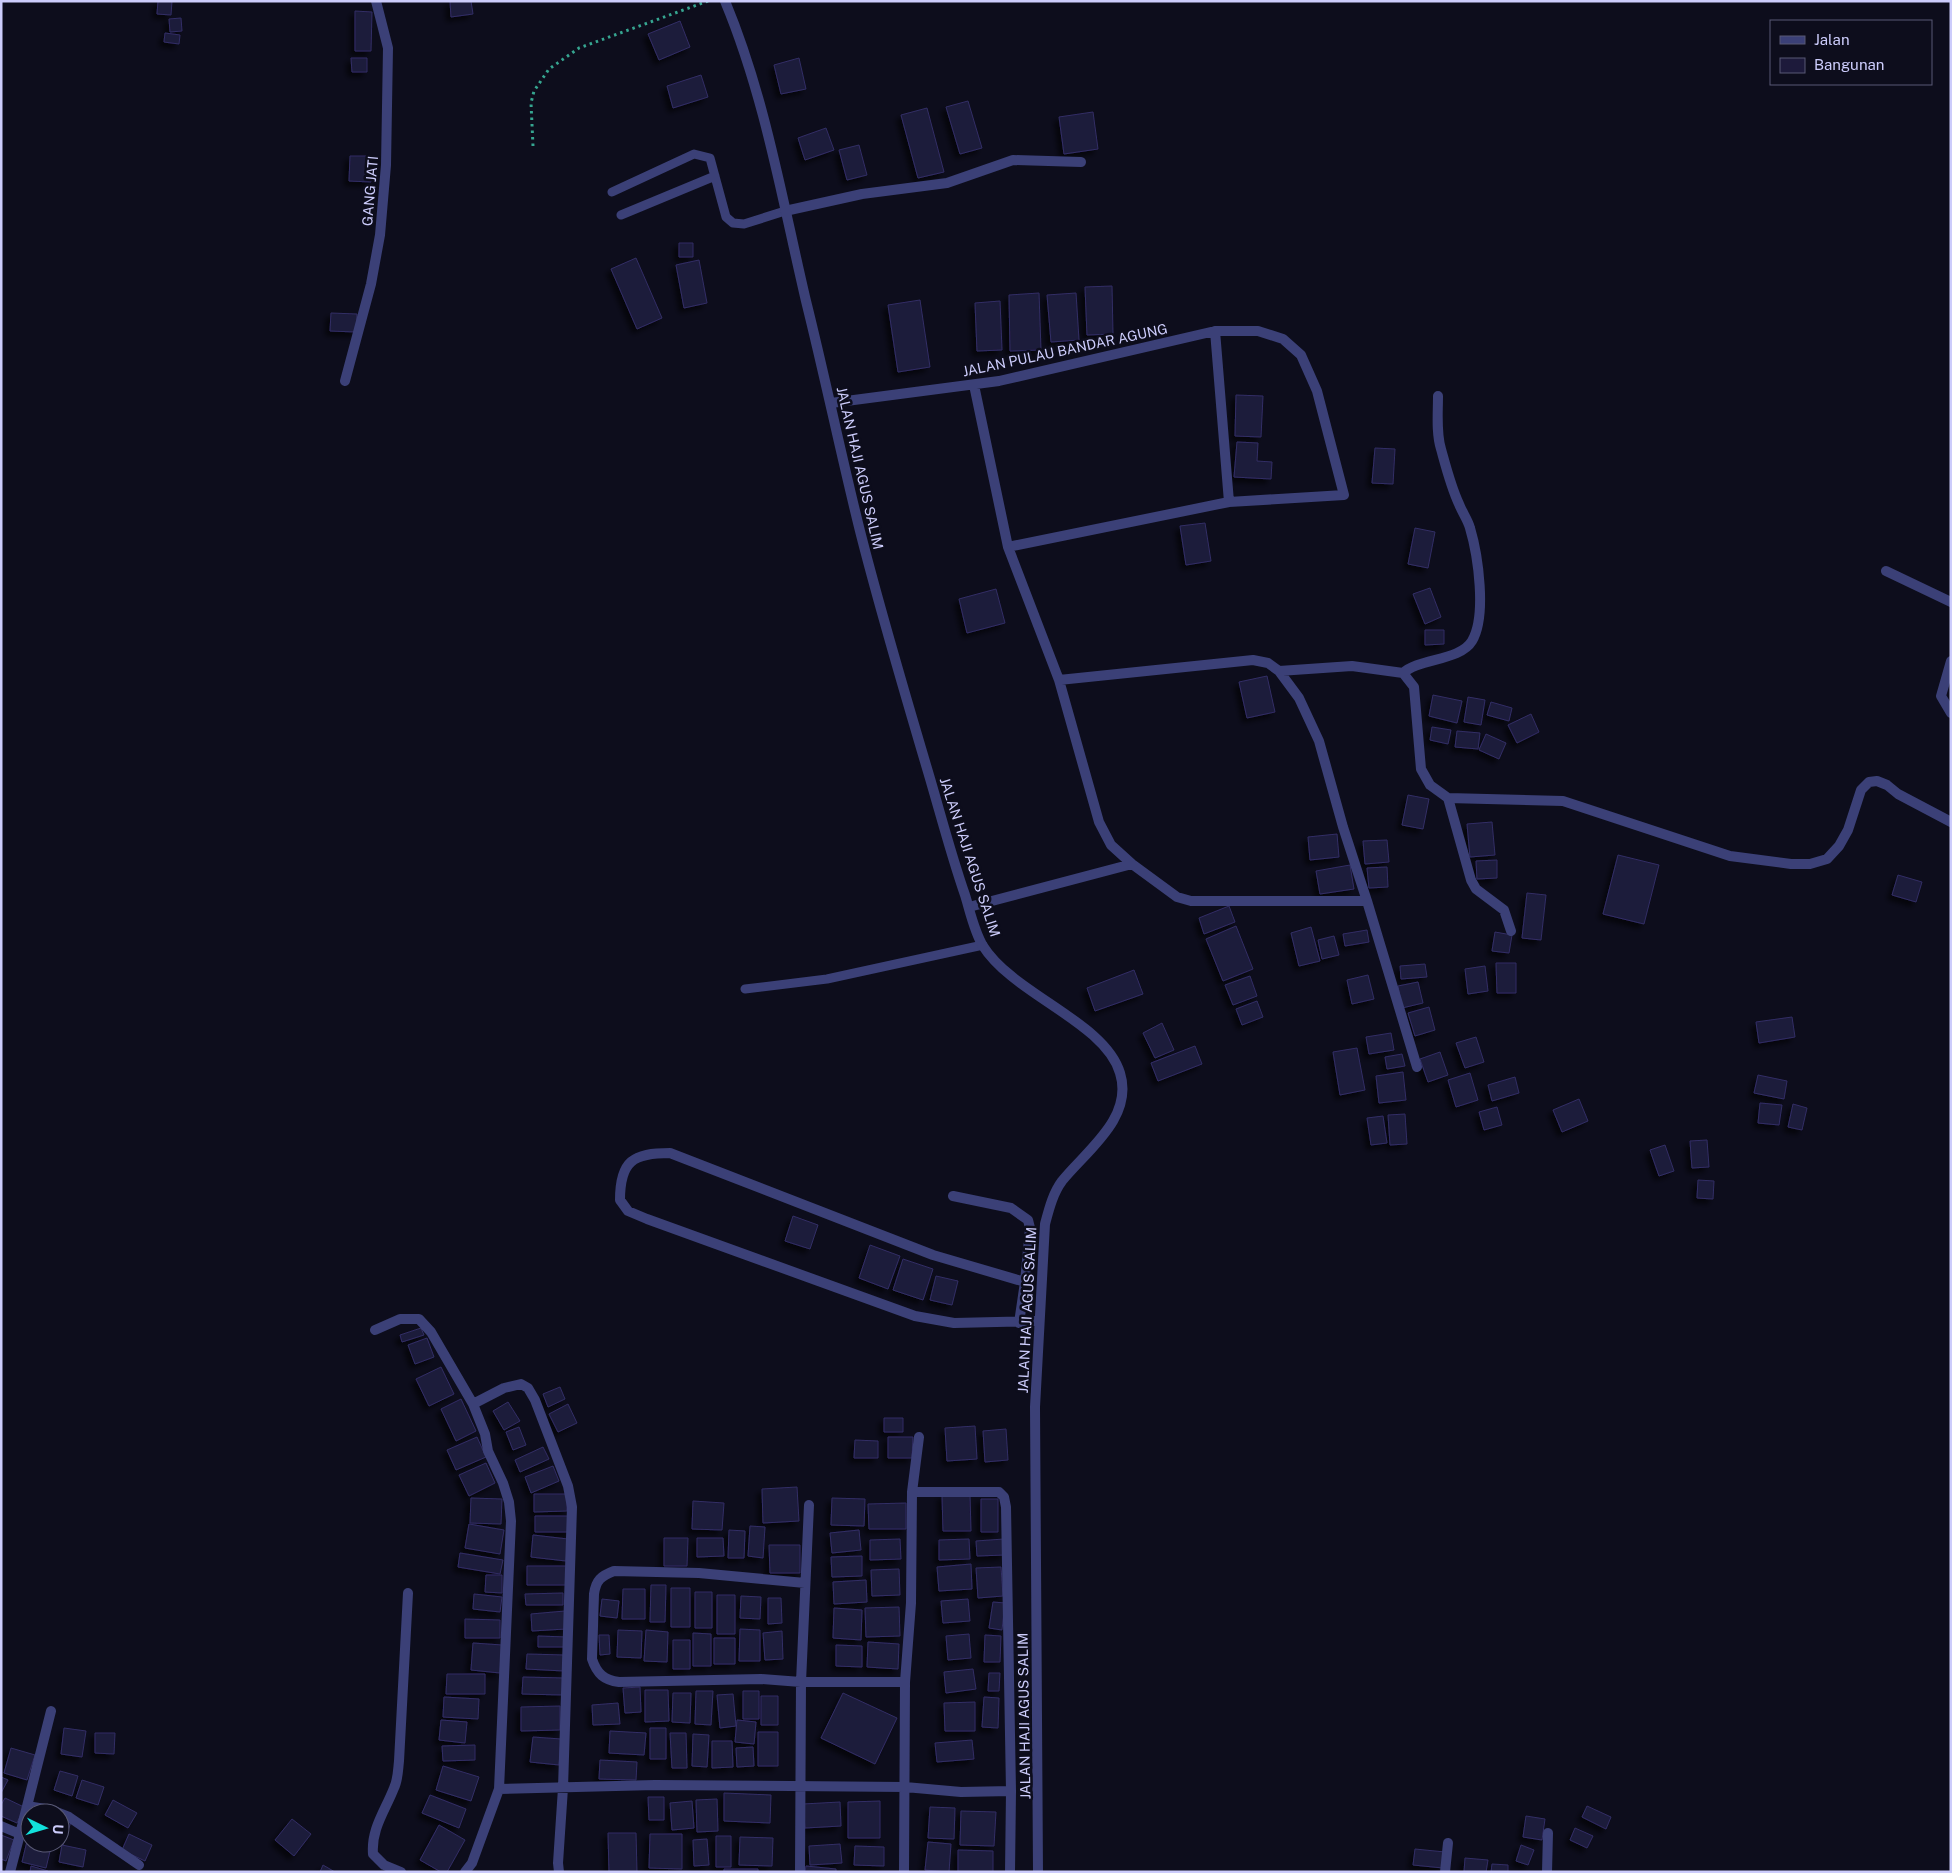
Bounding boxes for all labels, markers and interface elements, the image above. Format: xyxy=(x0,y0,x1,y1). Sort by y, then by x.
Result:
legend xyxy=(1770,20,1932,85)
text: Jalan xyxy=(1814,31,1850,48)
text: Bangunan xyxy=(1814,56,1885,73)
street label: GANG JATI xyxy=(359,155,381,227)
street label: JALAN PULAU BANDAR AGUNG xyxy=(961,320,1169,380)
street label: JALAN HAJI AGUS SALIM xyxy=(833,385,887,551)
street label: JALAN HAJI AGUS SALIM xyxy=(937,775,1003,939)
street label: JALAN HAJI AGUS SALIM xyxy=(1015,1226,1039,1394)
street label: JALAN HAJI AGUS SALIM xyxy=(1015,1633,1033,1799)
north arrow xyxy=(20,1803,70,1853)
text: U xyxy=(50,1823,66,1835)

